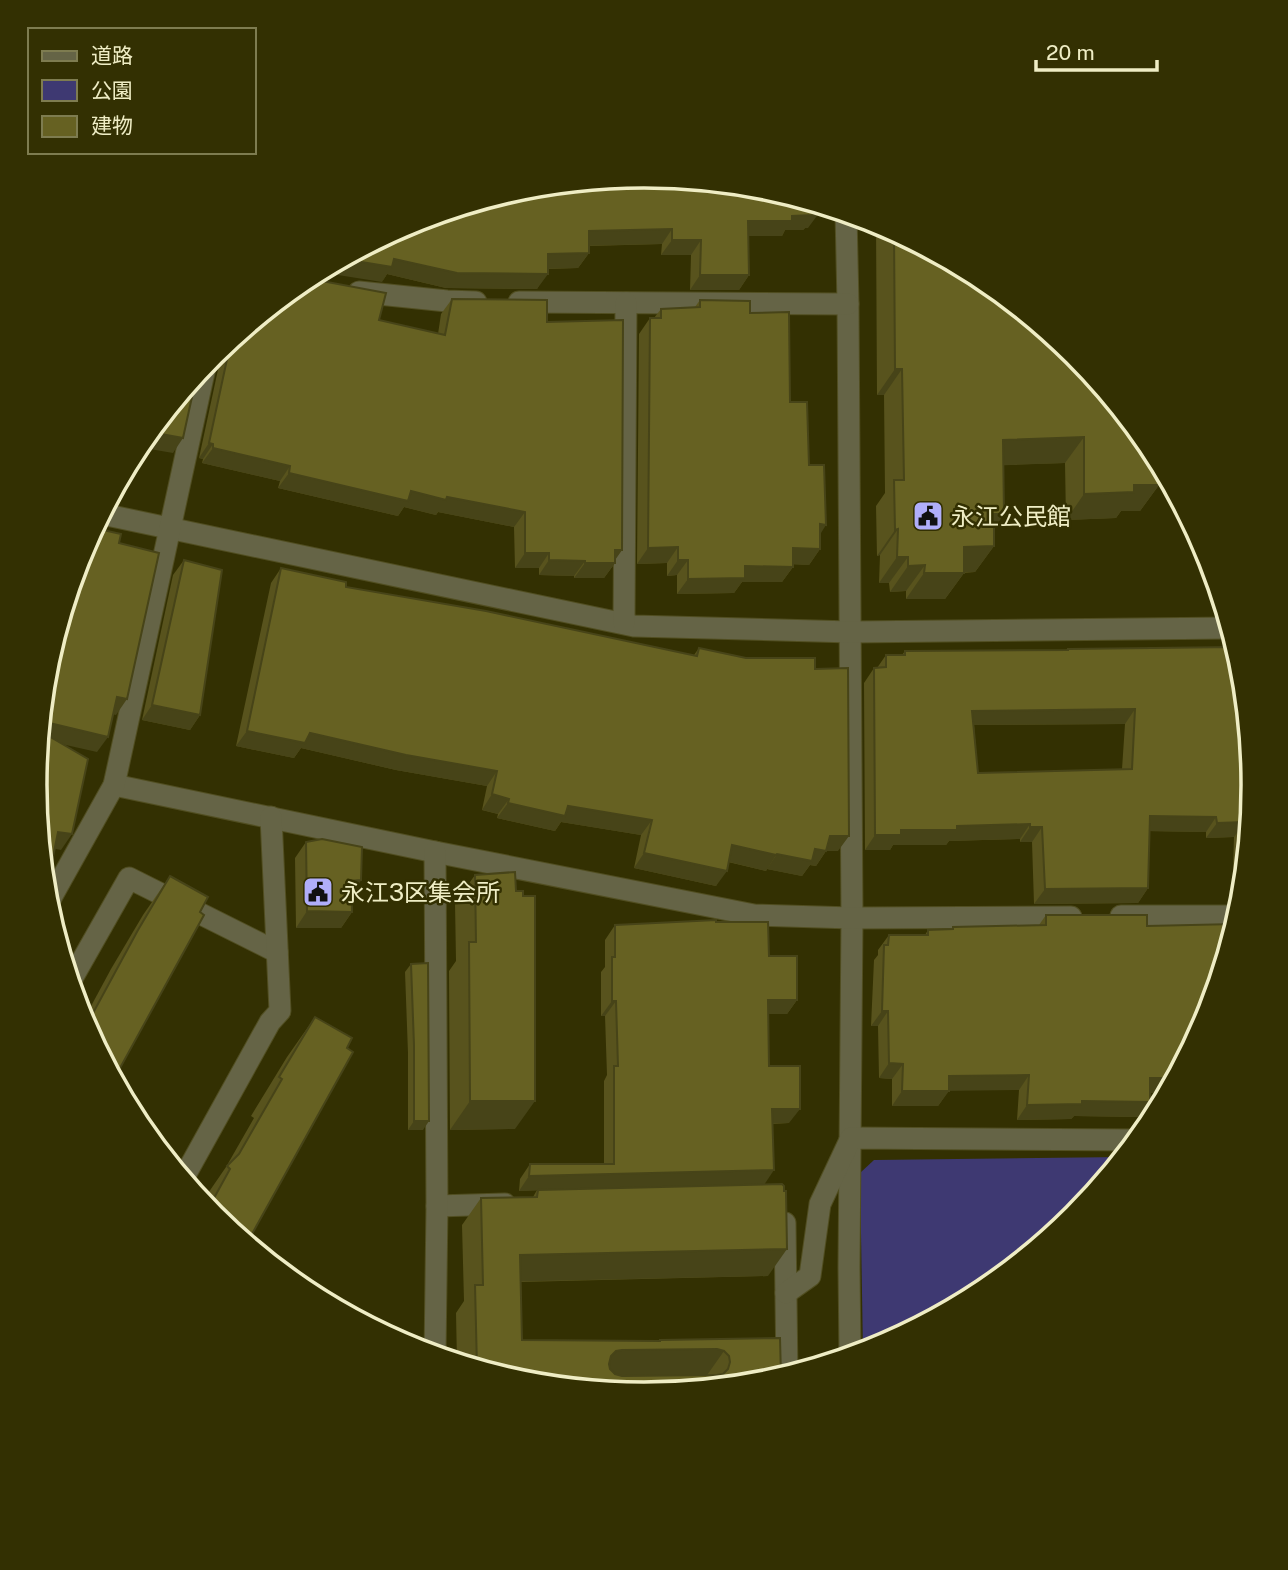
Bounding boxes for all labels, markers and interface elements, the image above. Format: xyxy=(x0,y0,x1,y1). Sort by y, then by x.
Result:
legend xyxy=(28,28,256,154)
scale bar xyxy=(1036,28,1157,72)
text: 20 m xyxy=(1046,40,1095,65)
text: 道路 xyxy=(91,43,133,68)
text: 公園 xyxy=(91,78,133,103)
text: 建物 xyxy=(91,113,133,138)
public building icon: 永江公民館 xyxy=(911,499,945,533)
place label: 永江公民館 xyxy=(951,502,1071,530)
public building icon: 永江3区集会所 xyxy=(301,875,335,909)
place label: 永江3区集会所 xyxy=(341,878,500,906)

